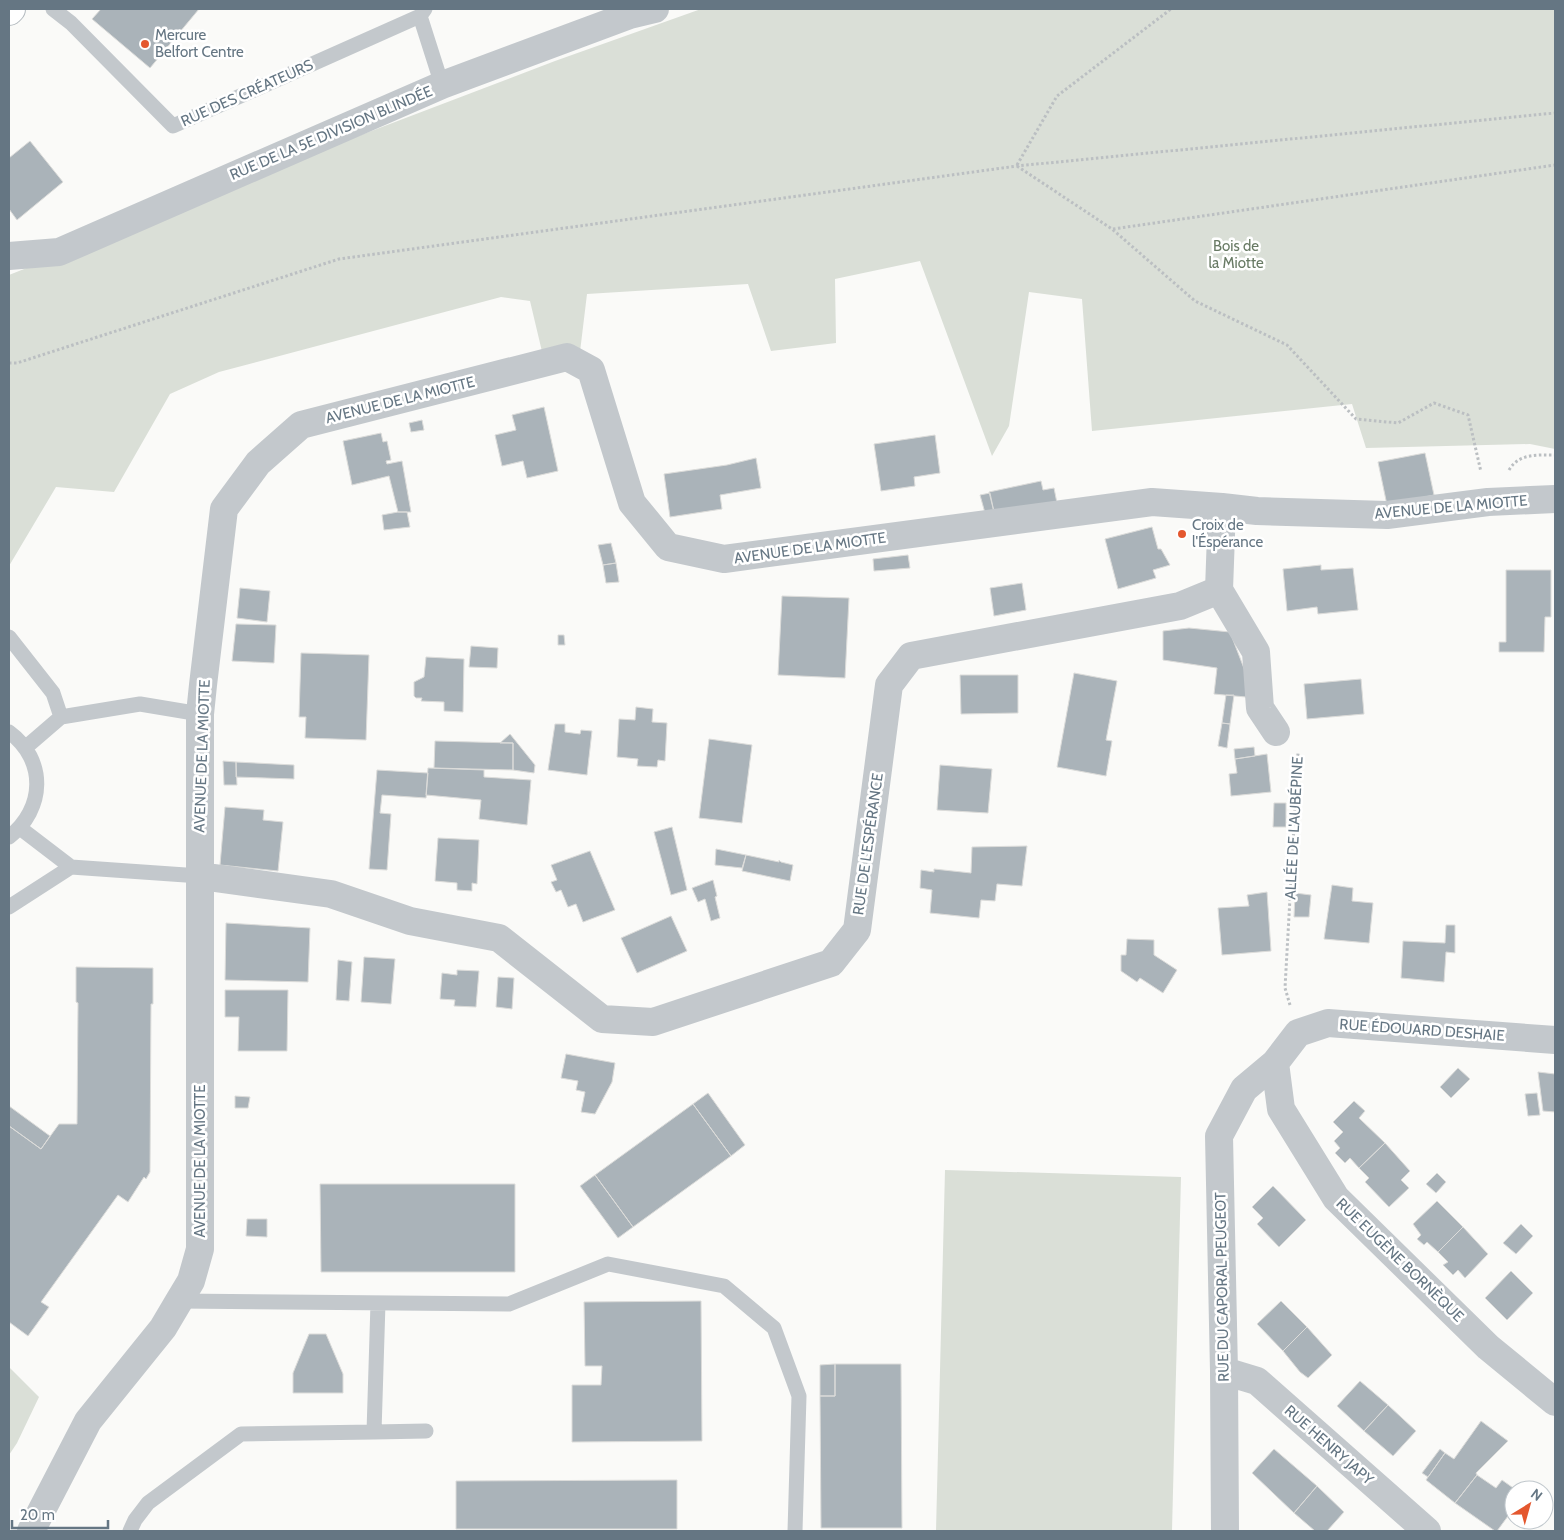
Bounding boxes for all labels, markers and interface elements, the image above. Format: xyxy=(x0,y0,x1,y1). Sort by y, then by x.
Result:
place label: Mercure Belfort Centre xyxy=(155,26,244,61)
marker: Mercure Belfort Centre xyxy=(139,38,151,50)
street label: RUE DES CRÉATEURS xyxy=(178,55,316,130)
street label: RUE DE LA 5E DIVISION BLINDÉE xyxy=(227,81,435,184)
park label: Bois de la Miotte xyxy=(1208,237,1264,272)
street label: AVENUE DE LA MIOTTE xyxy=(323,373,477,427)
street label: AVENUE DE LA MIOTTE xyxy=(1374,491,1528,523)
place label: Croix de l'Éspérance xyxy=(1192,516,1263,551)
street label: AVENUE DE LA MIOTTE xyxy=(733,528,887,568)
marker: Croix de l'Éspérance xyxy=(1176,528,1188,540)
street label: AVENUE DE LA MIOTTE xyxy=(190,679,214,833)
street label: ALLÉE DE L'AUBÉPINE xyxy=(1280,756,1307,900)
street label: RUE DE L'ESPÉRANCE xyxy=(848,772,887,916)
street label: RUE ÉDOUARD DESHAIE xyxy=(1339,1014,1505,1045)
street label: AVENUE DE LA MIOTTE xyxy=(191,1084,209,1238)
street label: RUE DU CAPORAL PEUGEOT xyxy=(1211,1192,1233,1382)
street label: RUE EUGÈNE BORNÈQUE xyxy=(1332,1194,1468,1326)
street label: RUE HENRY JAPY xyxy=(1281,1401,1378,1489)
north arrow xyxy=(1504,1480,1554,1530)
text: N xyxy=(1527,1484,1546,1505)
scale bar xyxy=(12,1498,109,1530)
text: 20 m xyxy=(20,1506,55,1524)

